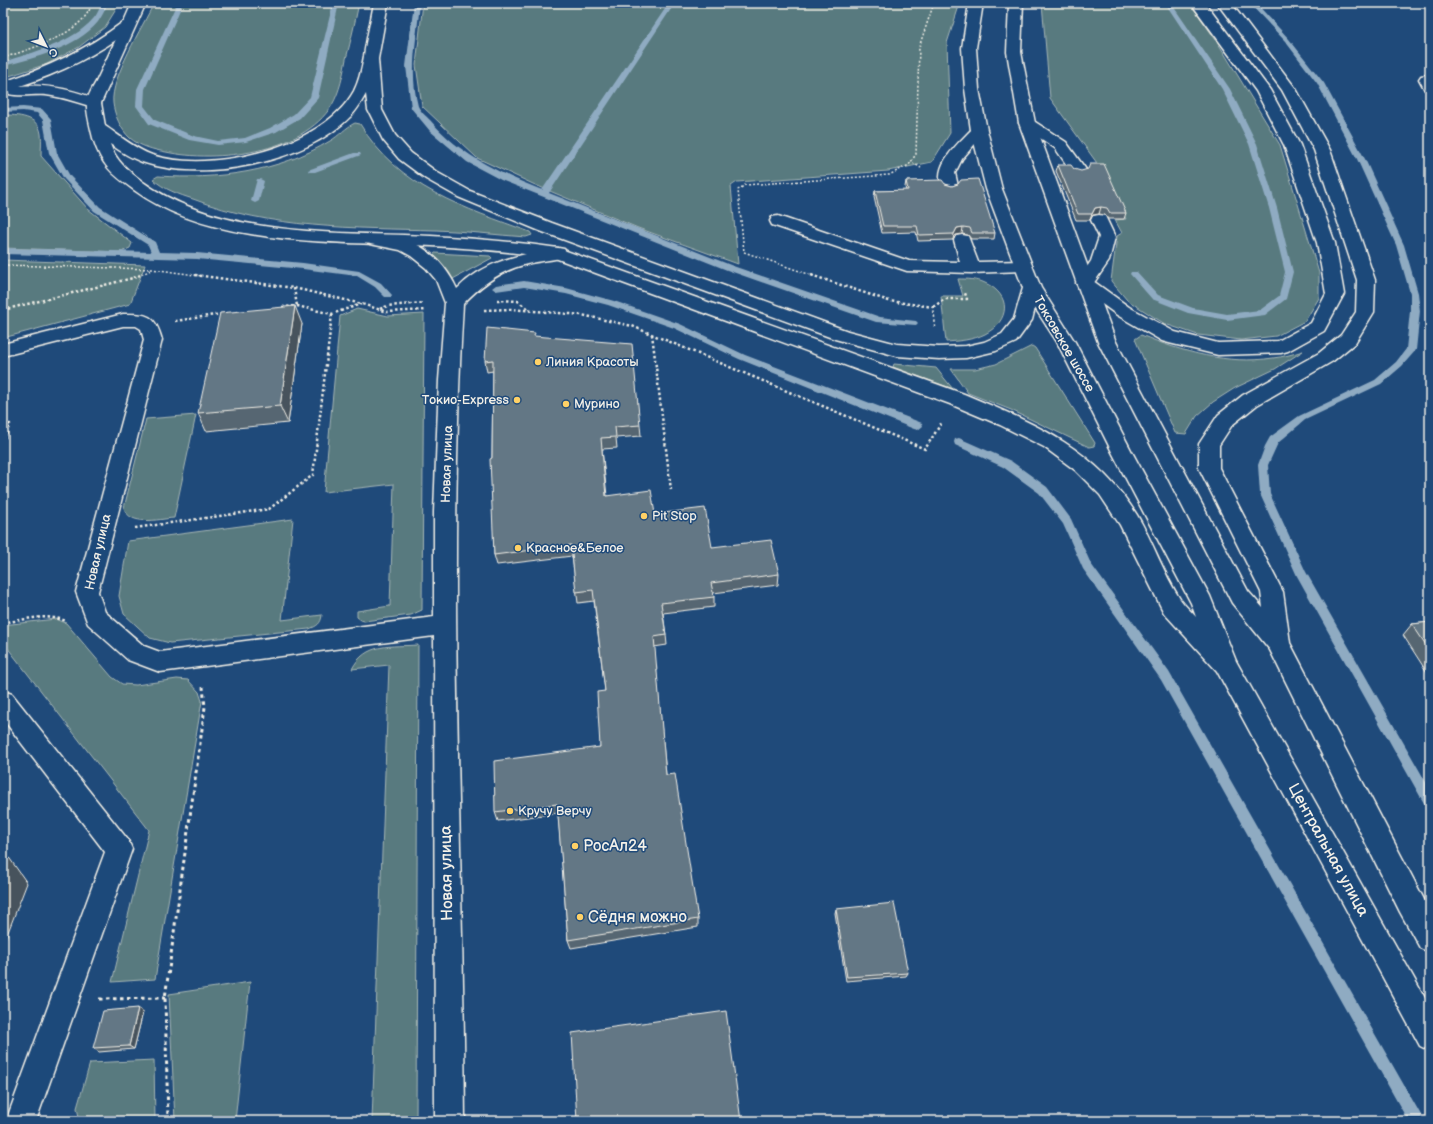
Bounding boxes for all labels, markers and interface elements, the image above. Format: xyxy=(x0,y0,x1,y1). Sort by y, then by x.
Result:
north arrow xyxy=(26,26,66,66)
text: С xyxy=(45,45,60,60)
street label: Токсовское шоссе xyxy=(1030,293,1098,395)
place label: Линия Красоты xyxy=(545,354,639,370)
marker: Линия Красоты xyxy=(533,357,543,367)
place label: Токио-Express xyxy=(422,392,510,408)
marker: Токио-Express xyxy=(512,395,522,405)
place label: Мурино xyxy=(574,396,620,412)
marker: Мурино xyxy=(561,399,571,409)
street label: Новая улица xyxy=(438,425,456,503)
place label: Pit Stop xyxy=(652,508,697,524)
marker: Pit Stop xyxy=(639,511,649,521)
street label: Новая улица xyxy=(81,512,115,592)
place label: Красное&Белое xyxy=(526,540,623,556)
marker: Красное&Белое xyxy=(513,543,523,553)
street label: Центральная улица xyxy=(1284,780,1373,920)
place label: Кручу Верчу xyxy=(518,803,591,819)
marker: Кручу Верчу xyxy=(505,806,515,816)
street label: Новая улица xyxy=(437,825,457,921)
place label: РосАл24 xyxy=(583,837,647,856)
marker: РосАл24 xyxy=(570,841,580,851)
place label: Сёдня можно xyxy=(588,908,687,927)
marker: Сёдня можно xyxy=(575,912,585,922)

